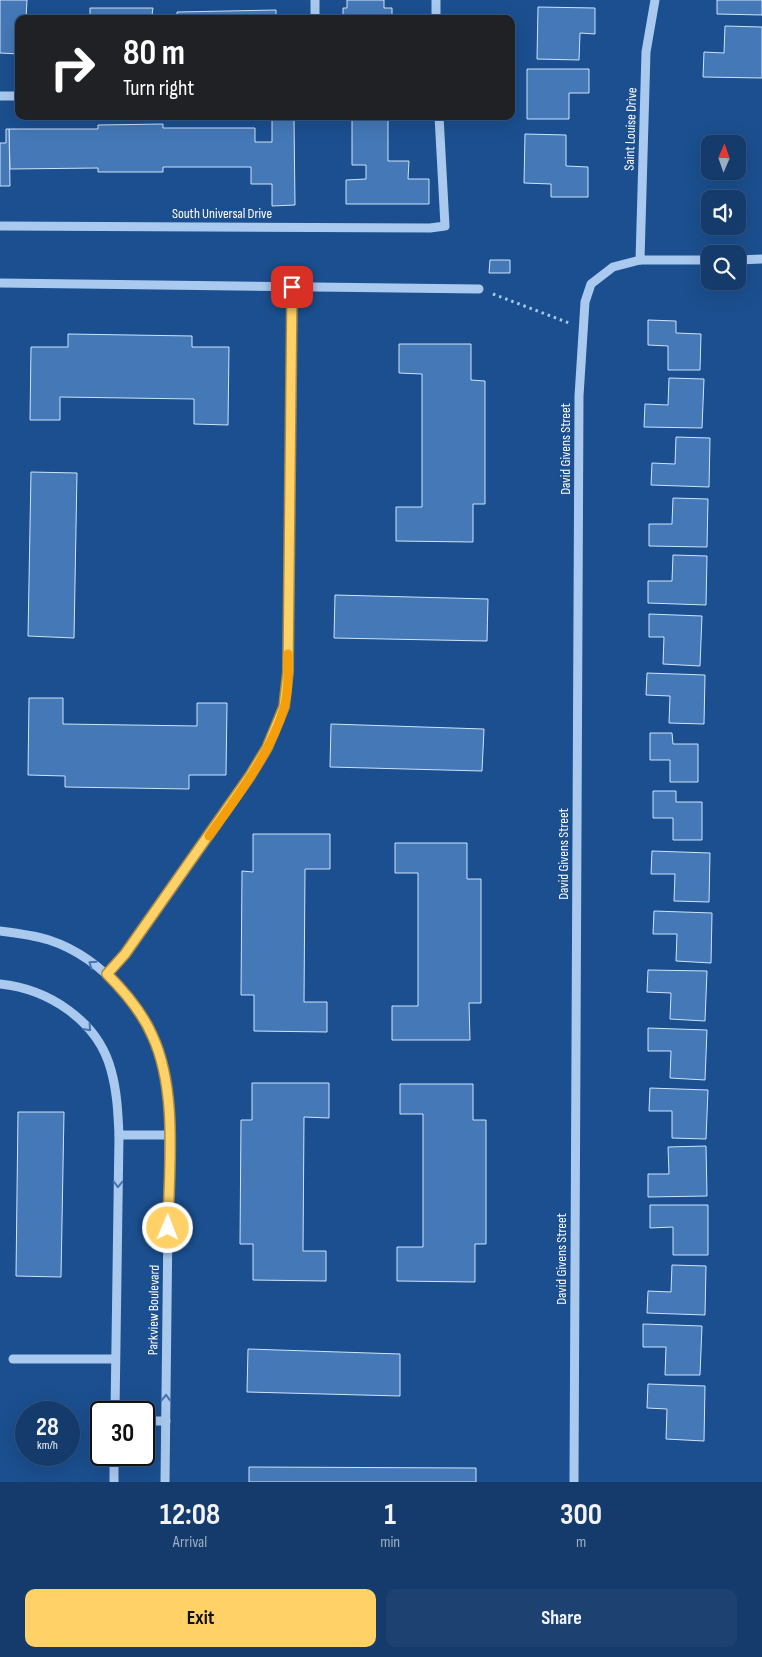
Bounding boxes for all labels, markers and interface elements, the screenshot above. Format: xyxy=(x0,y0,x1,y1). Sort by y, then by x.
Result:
text: 80 m xyxy=(123,32,185,75)
icon: right xyxy=(40,35,105,100)
text: Turn right xyxy=(123,75,194,102)
street label: Saint Louise Drive xyxy=(621,87,640,171)
north arrow xyxy=(701,135,746,180)
map controls xyxy=(701,135,746,290)
button: sound xyxy=(701,190,746,235)
street label: South Universal Drive xyxy=(172,205,272,222)
button: search xyxy=(701,245,746,290)
pin xyxy=(271,266,313,308)
icon: arrive xyxy=(278,273,306,301)
street label: David Givens Street xyxy=(557,403,574,495)
street label: David Givens Street xyxy=(555,808,572,900)
one-way arrow xyxy=(88,961,98,970)
one-way arrow xyxy=(82,1023,91,1032)
one-way arrow xyxy=(113,1180,123,1188)
position arrow xyxy=(141,1201,193,1253)
street label: David Givens Street xyxy=(553,1213,570,1305)
street label: Parkview Boulevard xyxy=(144,1264,163,1355)
one-way arrow xyxy=(161,1394,171,1402)
speed limit sign: 30 xyxy=(90,1401,155,1466)
text: 28 xyxy=(36,1412,59,1443)
text: km/h xyxy=(37,1438,58,1453)
text: 12:08 xyxy=(160,1497,220,1533)
text: 1 xyxy=(384,1497,396,1533)
text: 300 xyxy=(560,1497,602,1533)
text: Arrival xyxy=(173,1533,207,1552)
text: min xyxy=(380,1533,400,1552)
text: m xyxy=(576,1533,586,1552)
button: Exit xyxy=(25,1589,376,1647)
button: Share xyxy=(386,1589,737,1647)

